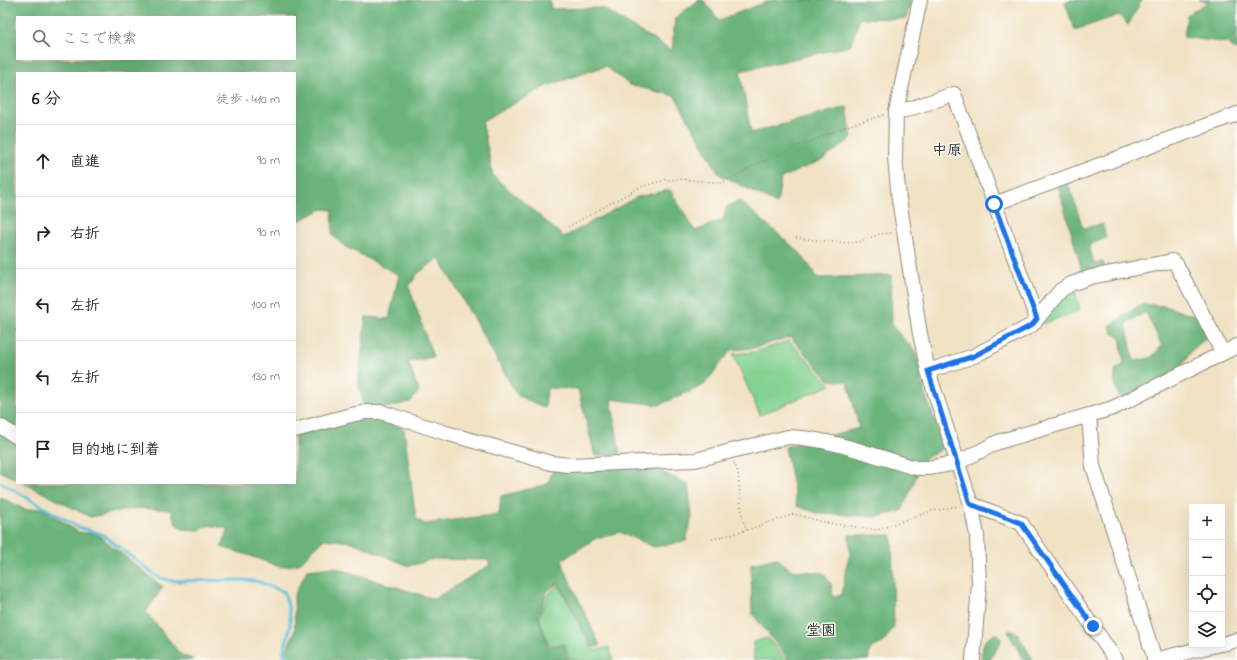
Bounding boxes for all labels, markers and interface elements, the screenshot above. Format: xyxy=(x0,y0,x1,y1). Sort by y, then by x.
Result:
search box xyxy=(16,16,296,60)
icon: search xyxy=(30,27,52,49)
text: ここで検索 xyxy=(62,28,137,50)
text: 6 分 xyxy=(32,87,61,112)
text: 徒歩 · 410 m xyxy=(216,90,280,109)
district label: 中原 xyxy=(932,140,962,162)
icon: ahead xyxy=(32,150,54,172)
text: 直進 xyxy=(70,151,100,173)
text: 90 m xyxy=(257,151,280,170)
route start xyxy=(985,195,1003,213)
icon: right xyxy=(32,222,54,244)
text: 右折 xyxy=(70,223,100,245)
text: 90 m xyxy=(257,223,280,242)
icon: left xyxy=(32,294,54,316)
text: 左折 xyxy=(70,295,100,317)
text: 100 m xyxy=(251,295,280,314)
icon: left xyxy=(32,366,54,388)
text: 左折 xyxy=(70,367,100,389)
text: 130 m xyxy=(252,367,280,386)
icon: arrive xyxy=(32,438,54,460)
text: 目的地に到着 xyxy=(70,439,160,461)
map controls xyxy=(1189,504,1225,648)
button: + xyxy=(1189,504,1225,540)
button: − xyxy=(1189,540,1225,576)
button: locate xyxy=(1189,576,1225,612)
button: layers xyxy=(1189,612,1225,648)
route end xyxy=(1084,617,1102,635)
district label: 堂園 xyxy=(806,620,836,642)

